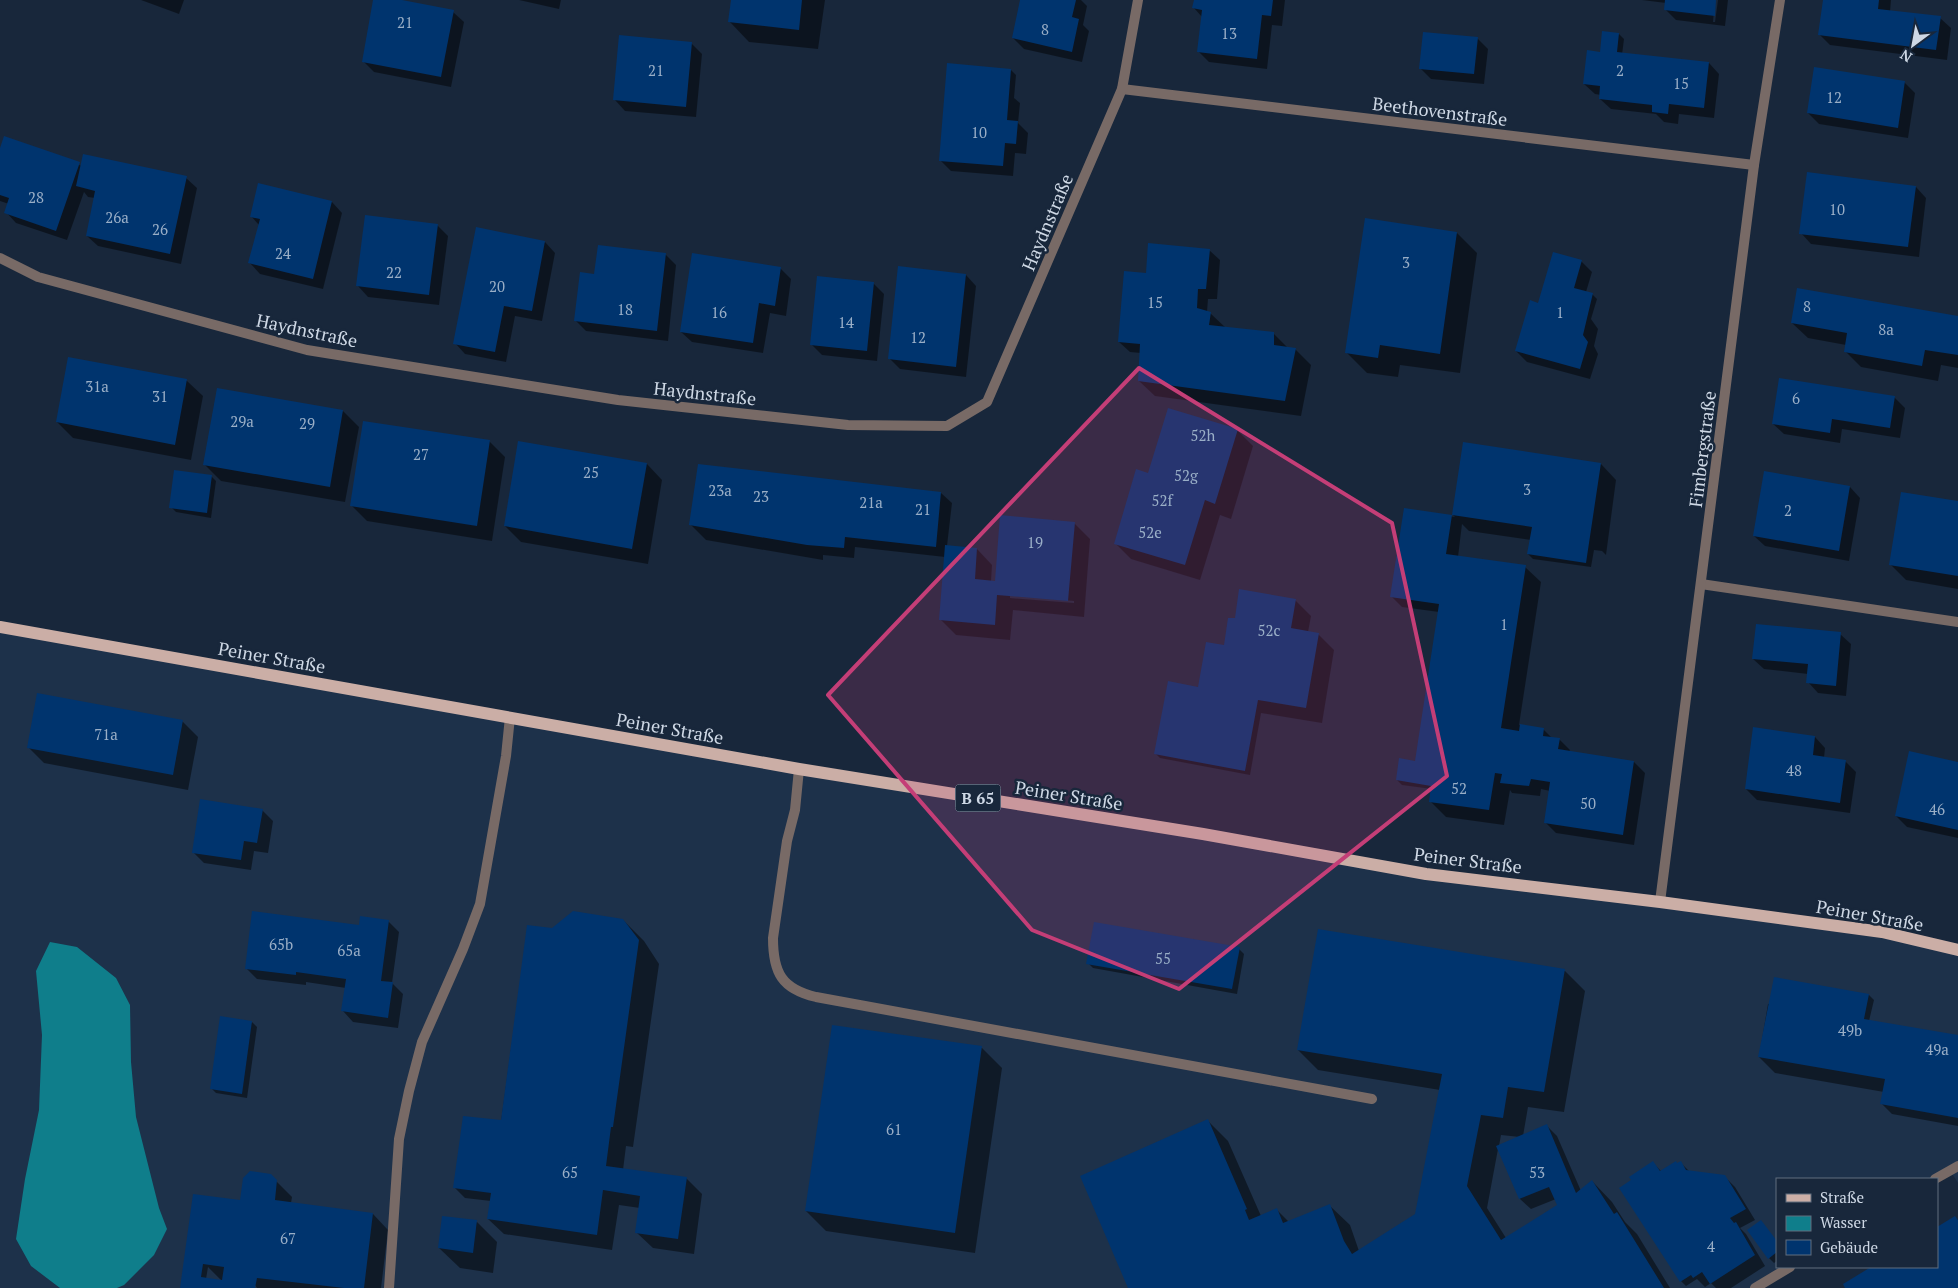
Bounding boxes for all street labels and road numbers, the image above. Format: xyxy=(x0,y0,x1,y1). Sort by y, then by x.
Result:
street label: Beethovenstraße xyxy=(1371,91,1509,131)
street label: Haydnstraße xyxy=(1016,170,1078,274)
street label: Haydnstraße xyxy=(254,308,360,352)
street label: Haydnstraße xyxy=(653,376,757,410)
street label: Fimbergstraße xyxy=(1683,389,1721,509)
street label: Peiner Straße xyxy=(216,636,328,678)
street label: Peiner Straße xyxy=(614,707,726,749)
street label: Peiner Straße xyxy=(1014,775,1124,815)
road number: B 65 xyxy=(956,784,1000,811)
street label: Peiner Straße xyxy=(1413,841,1523,879)
street label: Peiner Straße xyxy=(1814,894,1926,936)

